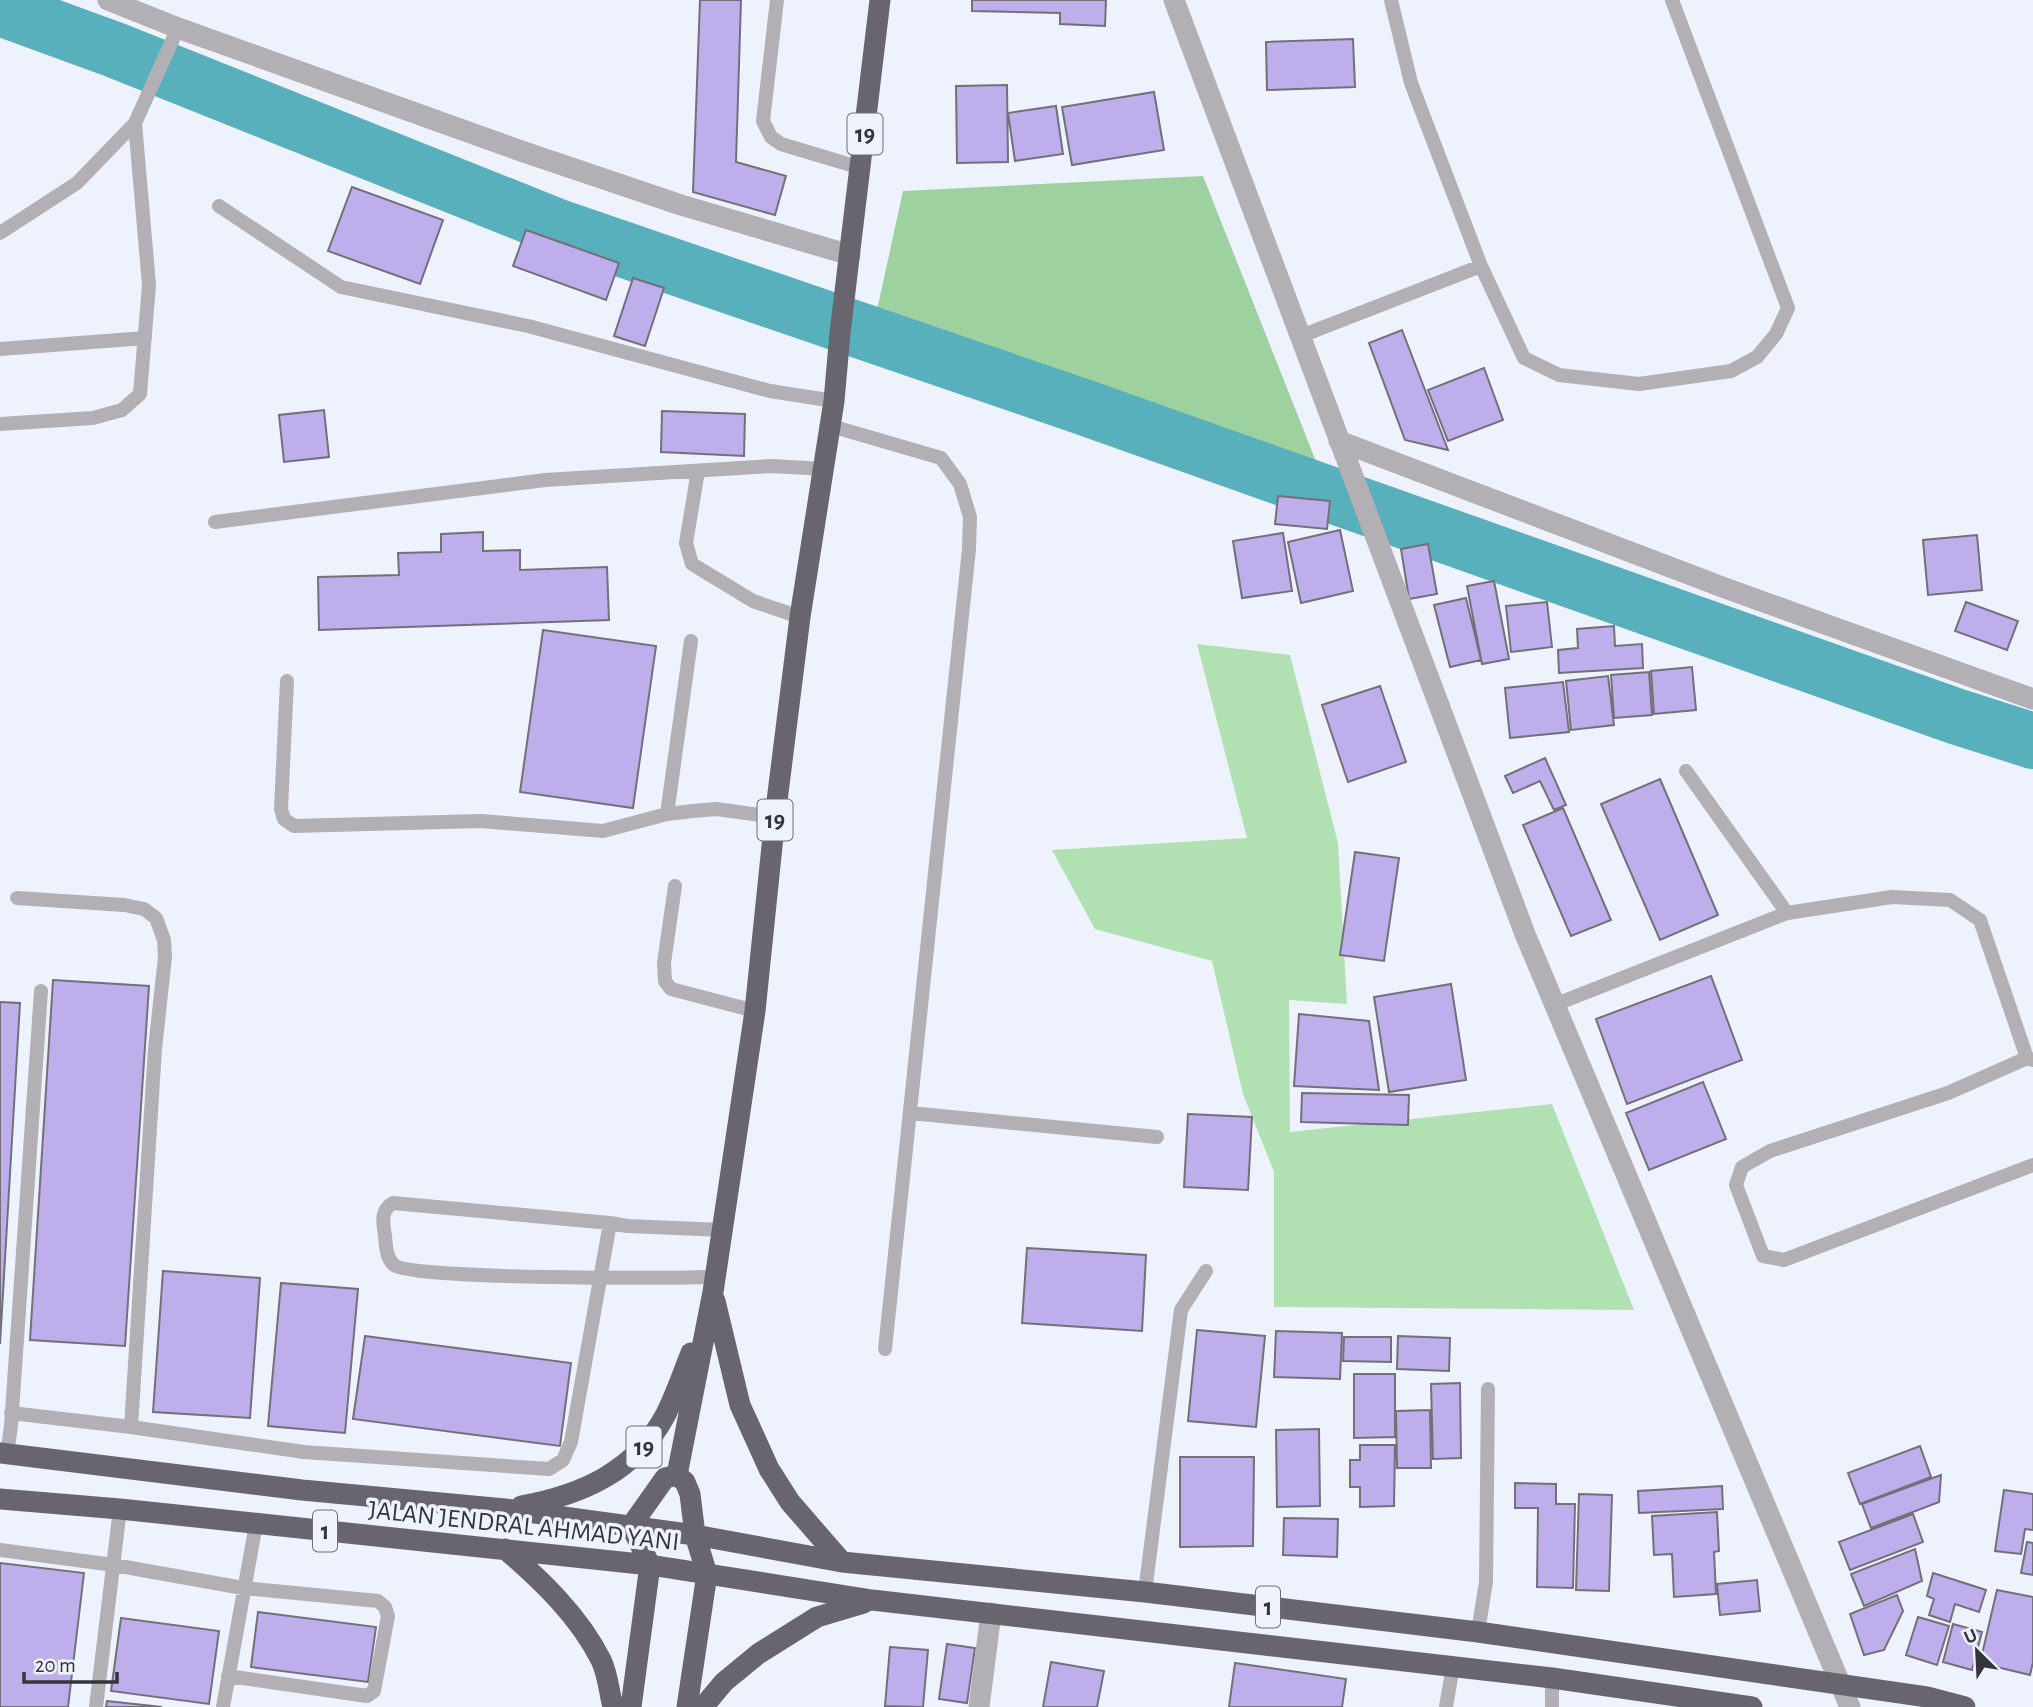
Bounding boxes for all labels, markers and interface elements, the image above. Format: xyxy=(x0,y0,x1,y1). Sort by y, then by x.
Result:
road number: 19 xyxy=(848,114,882,154)
road number: 19 xyxy=(758,800,792,840)
road number: 19 xyxy=(626,1427,662,1468)
street label: JALAN JENDRAL AHMAD YANI xyxy=(367,1497,681,1555)
road number: 1 xyxy=(313,1511,337,1552)
road number: 1 xyxy=(1256,1587,1280,1628)
north arrow xyxy=(1942,1616,2012,1686)
text: U xyxy=(1961,1626,1980,1648)
scale bar xyxy=(24,1640,117,1684)
text: 20 m xyxy=(35,1655,76,1676)

